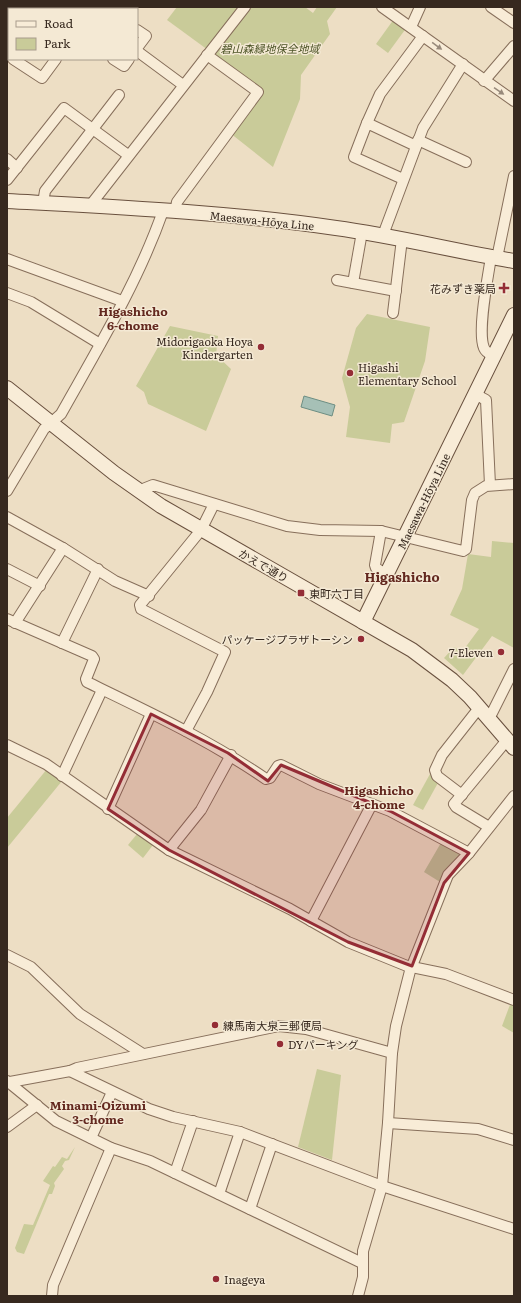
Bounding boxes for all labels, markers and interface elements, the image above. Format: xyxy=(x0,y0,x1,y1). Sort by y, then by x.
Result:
legend xyxy=(8,8,138,60)
text: Road xyxy=(44,14,74,32)
text: Park xyxy=(44,34,71,52)
park label: 碧山森緑地保全地域 xyxy=(221,40,321,56)
one-way arrow xyxy=(432,41,442,49)
one-way arrow xyxy=(494,87,504,95)
street label: Maesawa-Hōya Line xyxy=(209,207,315,233)
place label: 花みずき薬局 xyxy=(430,280,496,296)
marker: 花みずき薬局 xyxy=(499,283,509,293)
district label: Higashicho 6-chome xyxy=(98,302,168,334)
place label: Midorigaoka Hoya Kindergarten xyxy=(156,333,253,362)
marker: Midorigaoka Hoya Kindergarten xyxy=(256,342,266,352)
place label: Higashi Elementary School xyxy=(358,359,457,388)
marker: Higashi Elementary School xyxy=(345,368,355,378)
street label: Maesawa-Hōya Line xyxy=(393,450,453,552)
street label: かえで通り xyxy=(236,544,292,586)
district label: Higashicho xyxy=(364,567,440,586)
place label: 東町六丁目 xyxy=(309,585,364,601)
marker: 東町六丁目 xyxy=(296,588,306,598)
place label: パッケージプラザトーシン xyxy=(221,631,353,647)
marker: パッケージプラザトーシン xyxy=(356,634,366,644)
place label: 7-Eleven xyxy=(449,644,493,660)
marker: 7-Eleven xyxy=(496,647,506,657)
district label: Higashicho 4-chome xyxy=(344,781,414,813)
place label: 練馬南大泉三郵便局 xyxy=(223,1017,322,1033)
marker: 練馬南大泉三郵便局 xyxy=(210,1020,220,1030)
place label: DYパーキング xyxy=(288,1036,358,1052)
marker: DYパーキング xyxy=(275,1039,285,1049)
district label: Minami-Oizumi 3-chome xyxy=(50,1096,147,1128)
place label: Inageya xyxy=(224,1271,265,1287)
marker: Inageya xyxy=(211,1274,221,1284)

